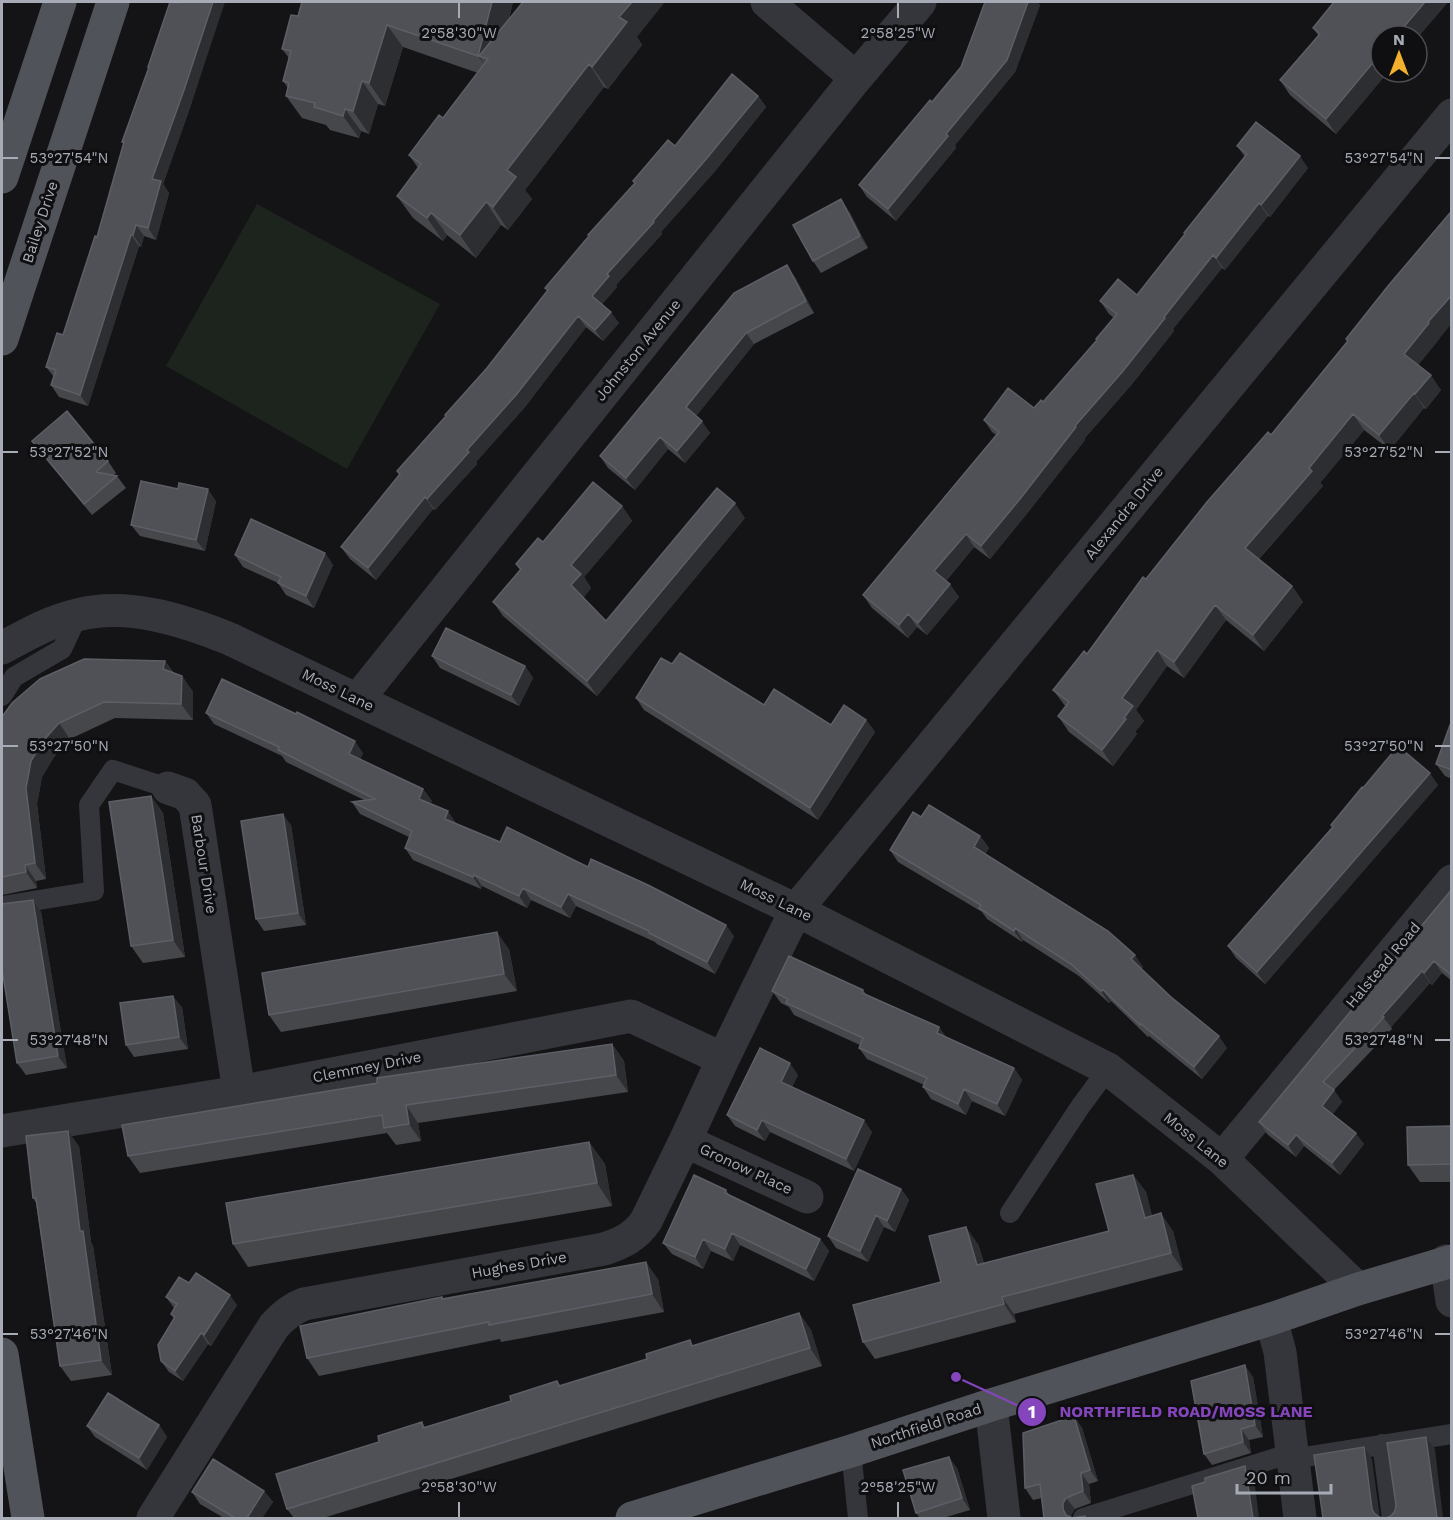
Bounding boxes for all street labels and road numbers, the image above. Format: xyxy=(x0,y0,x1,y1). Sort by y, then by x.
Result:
street label: Bailey Drive xyxy=(18,179,62,265)
street label: Johnston Avenue xyxy=(591,295,685,405)
street label: Alexandra Drive xyxy=(1081,463,1167,563)
street label: Moss Lane xyxy=(299,665,377,715)
street label: Barbour Drive xyxy=(187,813,221,915)
street label: Moss Lane xyxy=(737,875,815,925)
street label: Halstead Road xyxy=(1342,918,1424,1012)
street label: Clemmey Drive xyxy=(311,1048,423,1086)
street label: Moss Lane xyxy=(1160,1108,1232,1172)
street label: Gronow Place xyxy=(697,1140,795,1198)
street label: Hughes Drive xyxy=(470,1248,568,1282)
street label: Northfield Road xyxy=(868,1400,984,1452)

